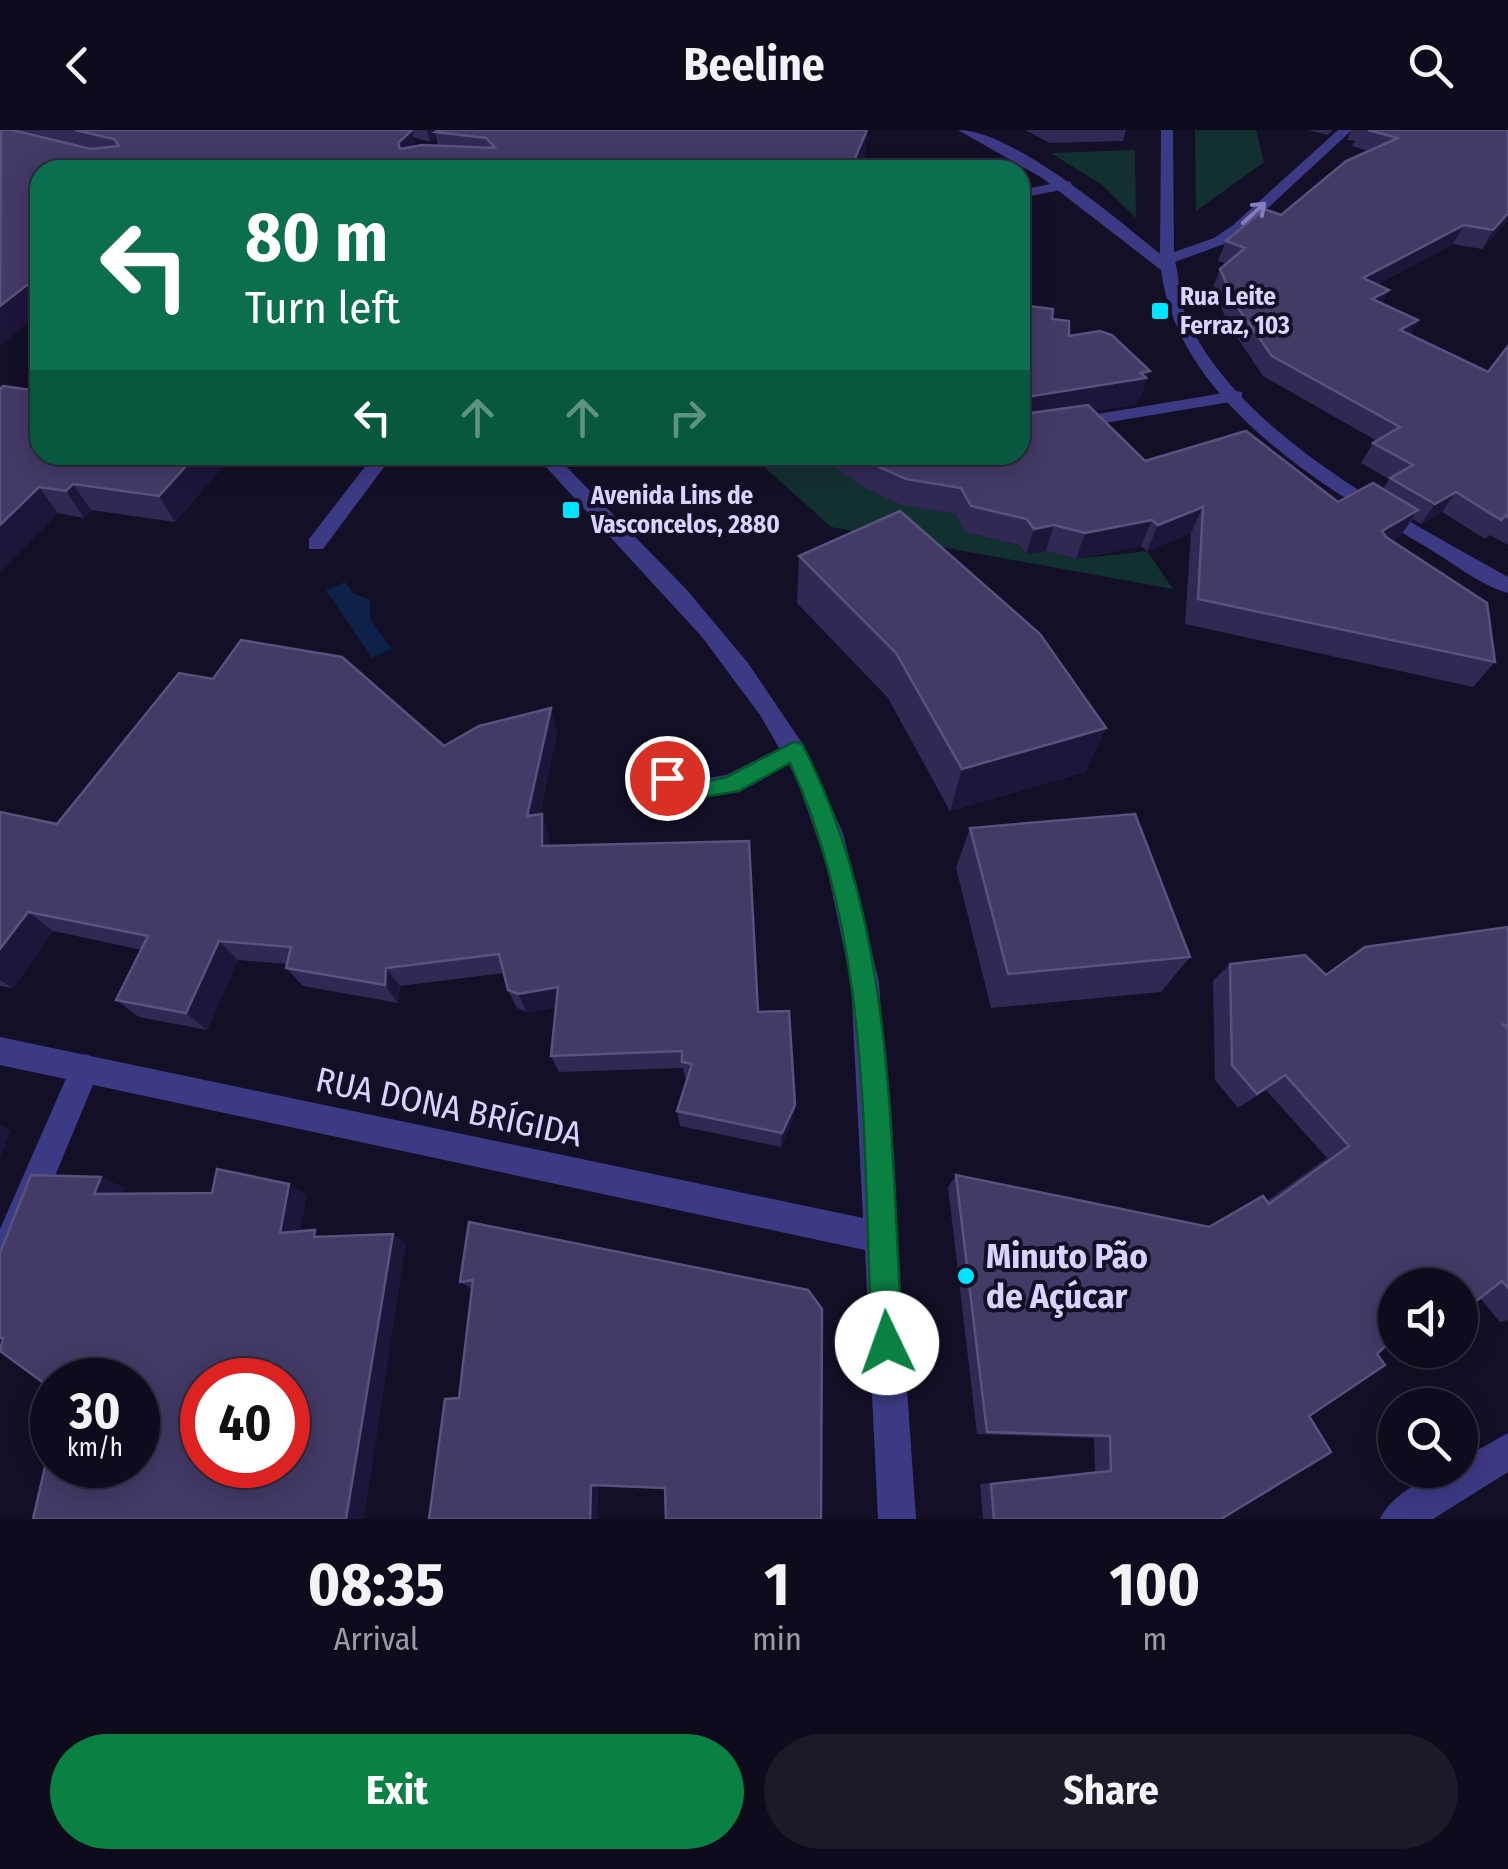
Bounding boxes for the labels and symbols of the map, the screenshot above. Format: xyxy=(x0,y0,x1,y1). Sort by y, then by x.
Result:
one-way arrow xyxy=(1241,202,1266,225)
place label: Rua Leite Ferraz, 103 xyxy=(1180,282,1290,341)
marker: Rua Leite Ferraz, 103 xyxy=(1149,300,1171,322)
place label: Avenida Lins de Vasconcelos, 2880 xyxy=(590,481,780,540)
marker: Avenida Lins de Vasconcelos, 2880 xyxy=(560,499,582,521)
pin xyxy=(625,736,710,821)
street label: RUA DONA BRÍGIDA xyxy=(312,1058,586,1156)
place label: Minuto Pão de Açúcar xyxy=(986,1235,1148,1318)
marker: Minuto Pão de Açúcar xyxy=(955,1265,977,1287)
position arrow xyxy=(835,1291,939,1395)
speed limit sign: 40 xyxy=(180,1358,310,1488)

